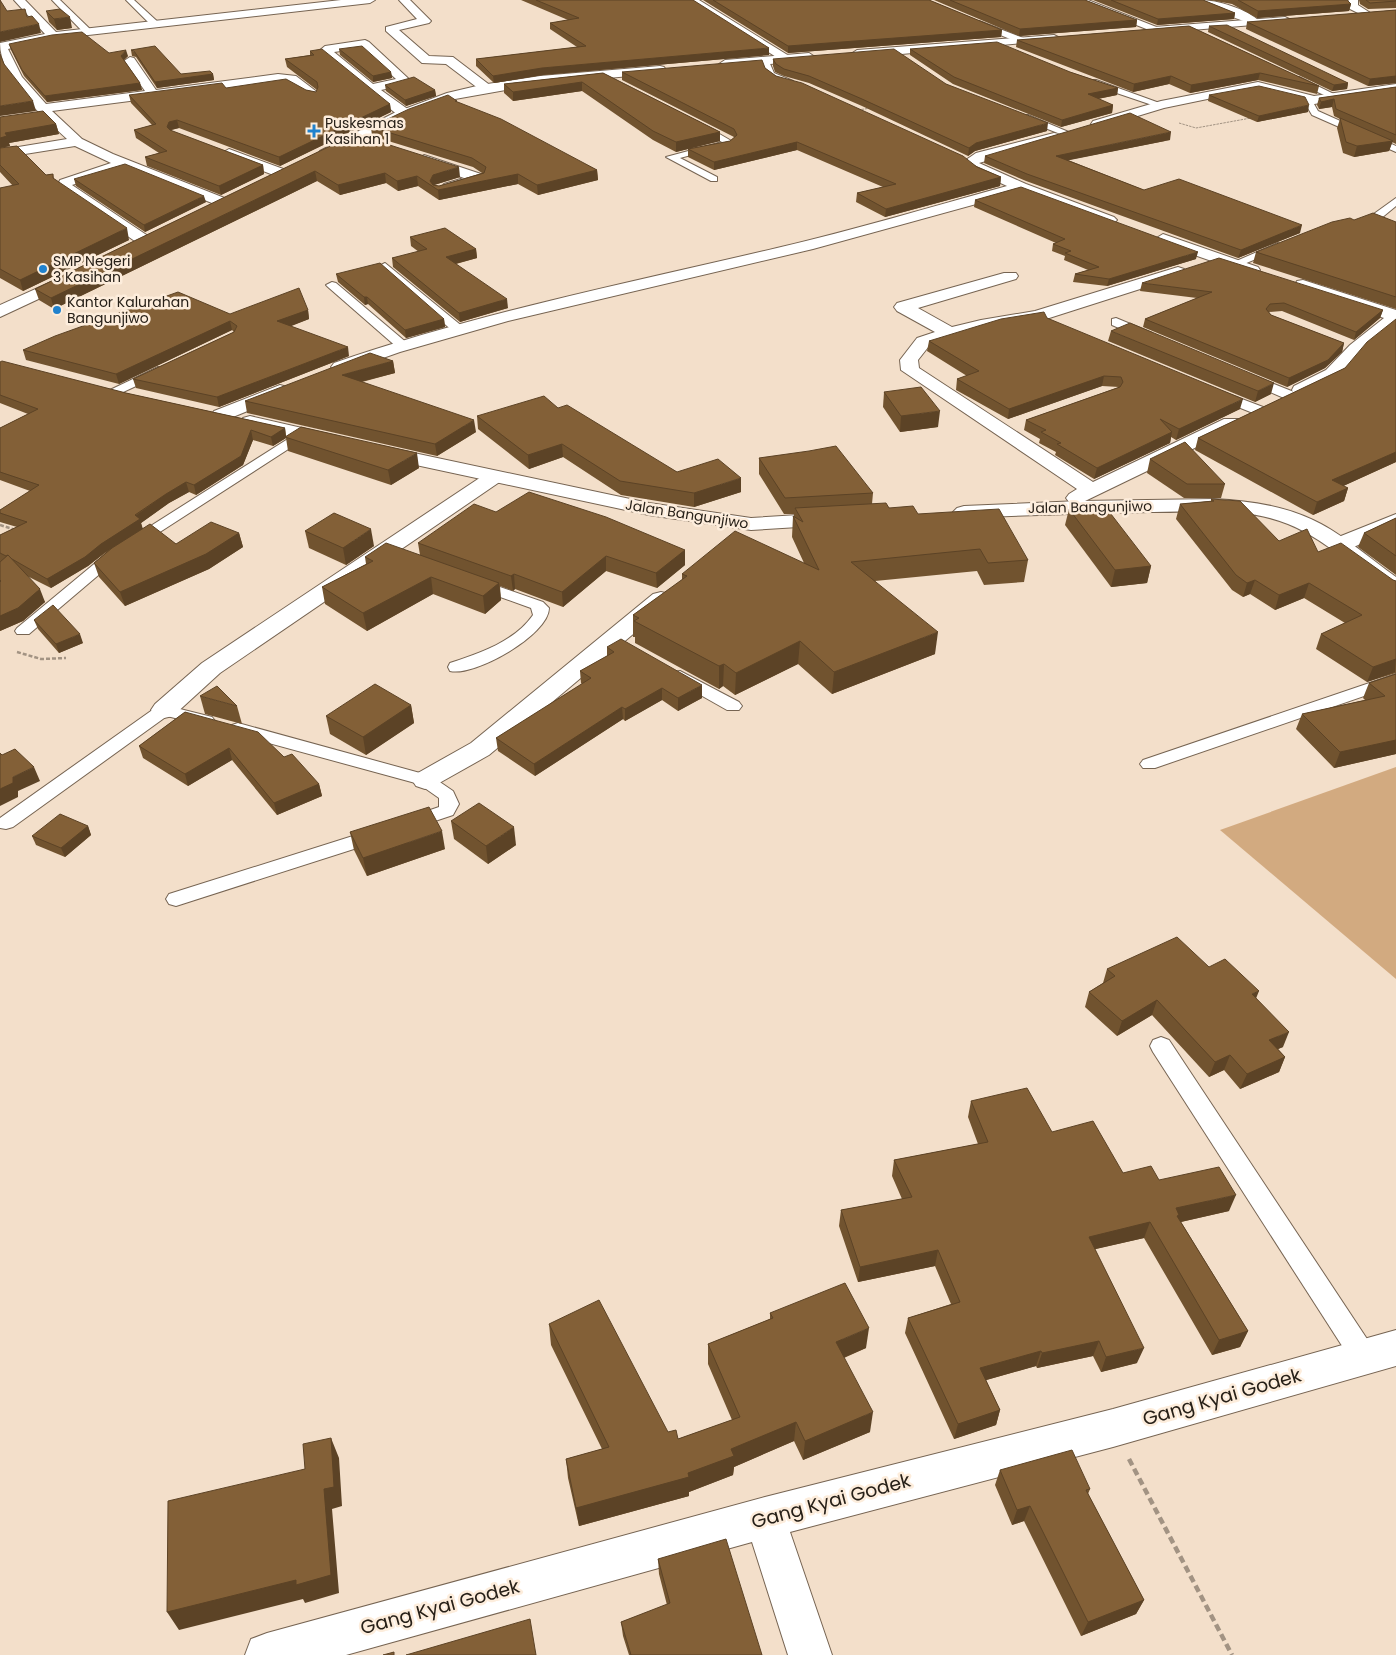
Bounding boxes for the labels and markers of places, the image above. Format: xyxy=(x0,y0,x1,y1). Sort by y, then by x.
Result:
place label: Puskesmas Kasihan 1 xyxy=(325,113,404,149)
marker: Puskesmas Kasihan 1 xyxy=(307,124,321,138)
place label: SMP Negeri 3 Kasihan xyxy=(53,251,130,287)
marker: SMP Negeri 3 Kasihan xyxy=(37,263,49,275)
place label: Kantor Kalurahan Bangunjiwo xyxy=(67,292,189,328)
marker: Kantor Kalurahan Bangunjiwo xyxy=(51,304,63,316)

